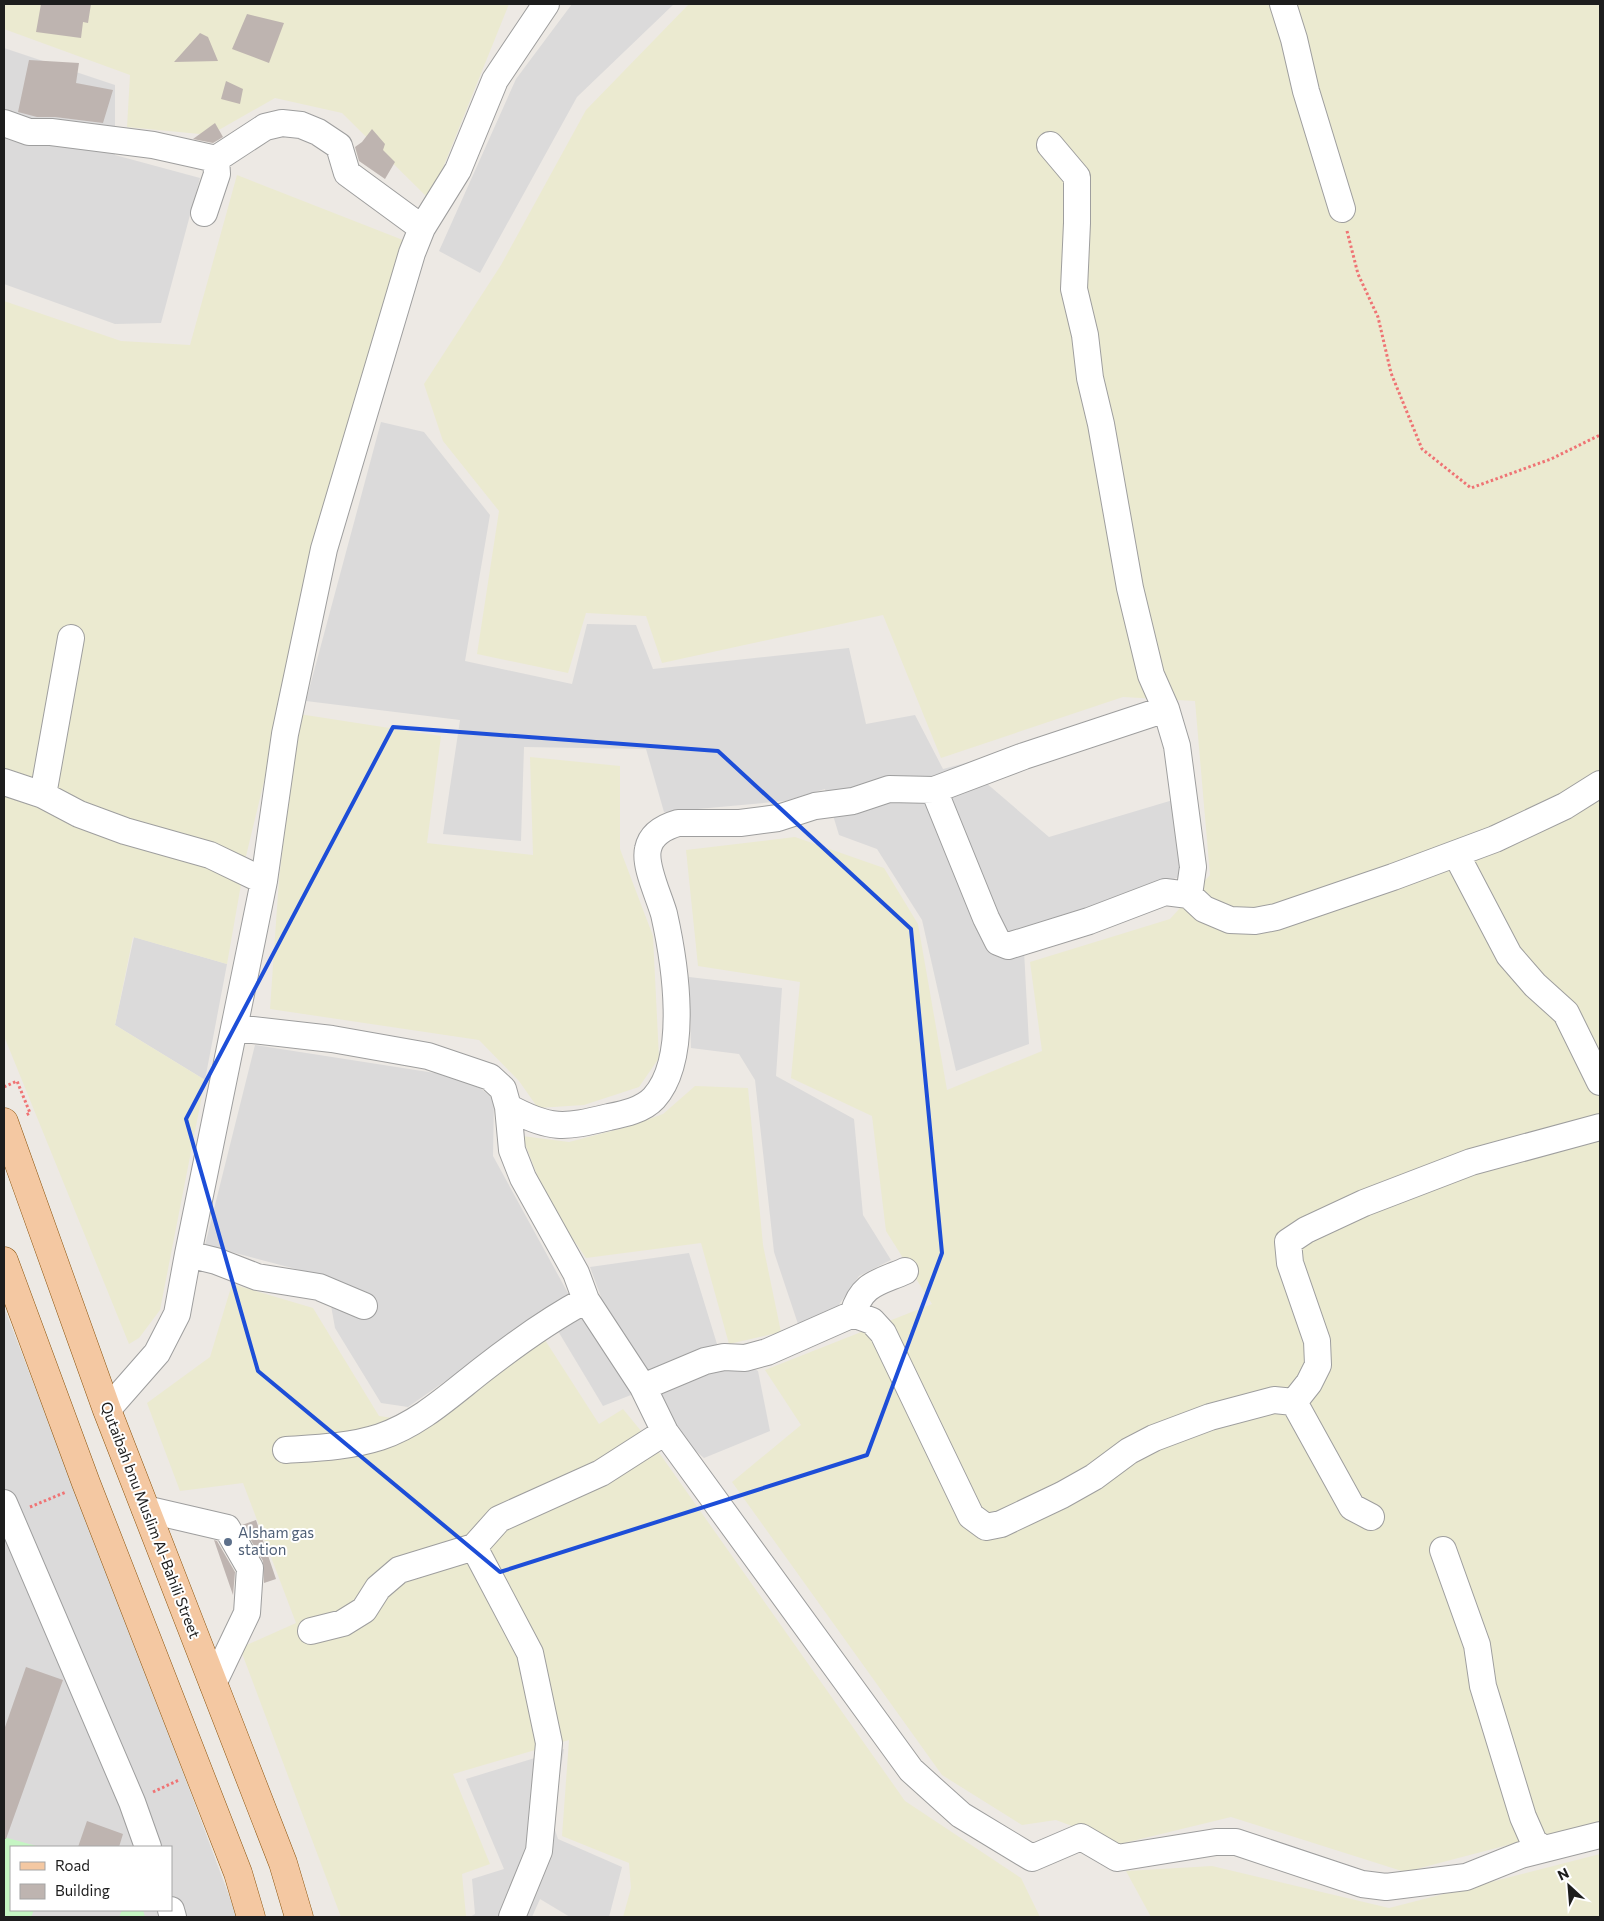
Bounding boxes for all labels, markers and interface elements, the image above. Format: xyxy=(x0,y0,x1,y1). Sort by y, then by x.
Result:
street label: Qutaibah bnu Muslim Al-Bahili Street xyxy=(97,1399,204,1640)
place label: Alsham gas station xyxy=(238,1523,314,1558)
marker: Alsham gas station xyxy=(222,1536,234,1548)
legend xyxy=(10,1846,172,1911)
text: Road xyxy=(55,1856,90,1874)
north arrow xyxy=(1544,1861,1594,1911)
text: N xyxy=(1555,1864,1572,1884)
text: Building xyxy=(55,1881,110,1899)

